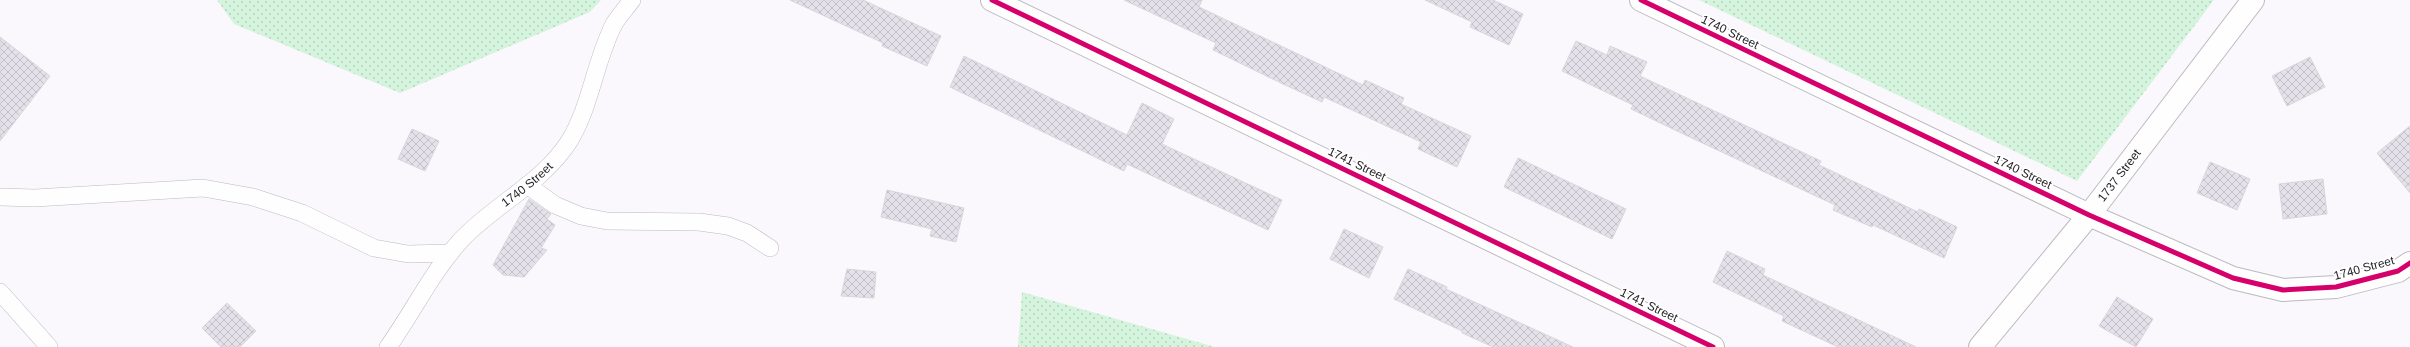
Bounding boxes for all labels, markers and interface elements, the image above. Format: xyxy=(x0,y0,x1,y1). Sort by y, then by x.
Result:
street label: 1740 Street xyxy=(1699,12,1762,52)
street label: 1741 Street xyxy=(1326,144,1389,184)
street label: 1737 Street xyxy=(2095,146,2144,204)
street label: 1740 Street xyxy=(1992,152,2055,192)
street label: 1740 Street xyxy=(499,159,556,210)
street label: 1740 Street xyxy=(2332,253,2396,283)
street label: 1741 Street xyxy=(1618,285,1681,325)

